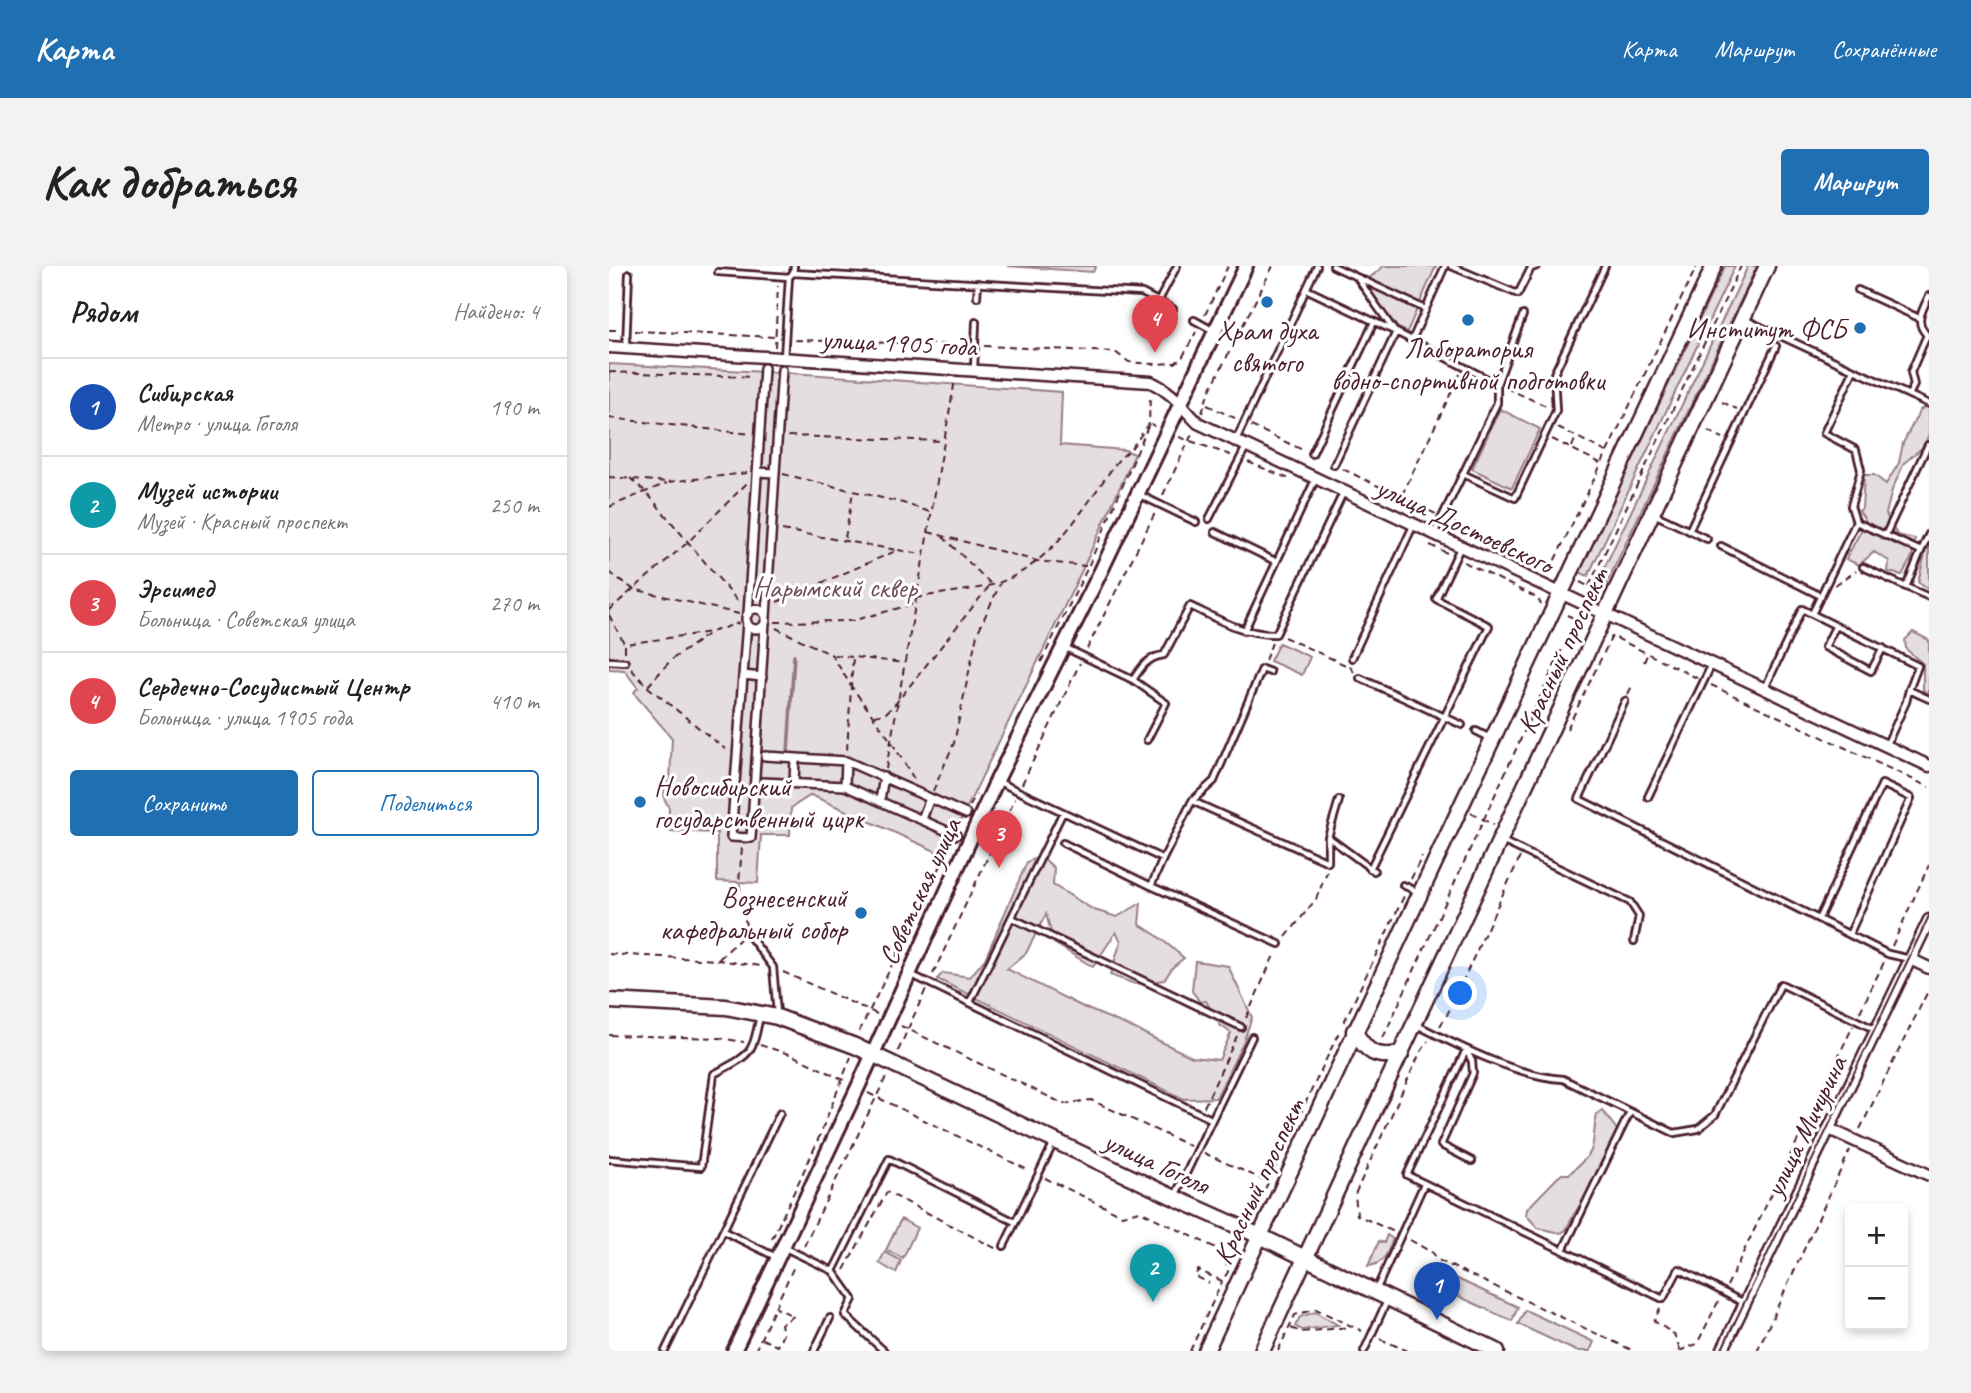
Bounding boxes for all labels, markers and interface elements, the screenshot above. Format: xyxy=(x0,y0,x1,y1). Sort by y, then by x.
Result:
text: Карта xyxy=(35,28,114,70)
text: Карта xyxy=(1622,34,1677,64)
text: Маршрут xyxy=(1715,34,1794,64)
text: Сохранённые xyxy=(1832,34,1936,64)
button: Маршрут xyxy=(1781,149,1929,215)
text: Как добраться xyxy=(42,151,295,213)
text: Рядом xyxy=(70,293,137,331)
marker: Храм духа святого xyxy=(1259,294,1275,310)
pin: 4 xyxy=(1132,295,1178,353)
text: Найдено: 4 xyxy=(453,297,539,326)
place label: Институт ФСБ xyxy=(1687,311,1849,346)
marker: Лаборатория водно-спортивной подготовки xyxy=(1460,312,1476,328)
place label: Храм духа святого xyxy=(1217,313,1320,380)
marker: Институт ФСБ xyxy=(1852,320,1868,336)
street label: улица 1905 года xyxy=(819,321,979,364)
place label: Лаборатория водно-спортивной подготовки xyxy=(1331,331,1606,398)
text: Сибирская xyxy=(137,376,233,409)
text: 1 xyxy=(88,393,98,422)
text: 190 m xyxy=(490,393,539,422)
text: Метро · улица Гоголя xyxy=(137,409,297,438)
street label: улица Достоевского xyxy=(1369,468,1561,583)
text: Музей истории xyxy=(137,474,277,507)
text: 2 xyxy=(88,491,98,520)
text: 250 m xyxy=(490,491,539,520)
text: Музей · Красный проспект xyxy=(137,507,347,536)
street label: Красный проспект xyxy=(1509,560,1617,739)
park label: Нарымский сквер xyxy=(753,570,918,605)
text: Эрсимед xyxy=(137,572,214,605)
text: 3 xyxy=(88,589,98,618)
text: 270 m xyxy=(490,589,539,618)
text: Больница · Советская улица xyxy=(137,605,355,634)
text: Сердечно-Сосудистый Центр xyxy=(137,670,410,703)
text: 4 xyxy=(88,687,98,716)
text: 410 m xyxy=(490,687,539,716)
text: Больница · улица 1905 года xyxy=(137,703,352,732)
place label: Новосибирский государственный цирк xyxy=(654,769,865,836)
button: Сохранить xyxy=(70,770,298,836)
button: Поделиться xyxy=(312,770,539,836)
marker: Новосибирский государственный цирк xyxy=(632,794,648,810)
pin: 3 xyxy=(976,810,1022,868)
street label: Советская улица xyxy=(870,811,969,970)
place label: Вознесенский кафедральный собор xyxy=(660,880,849,947)
marker: Вознесенский кафедральный собор xyxy=(853,905,869,921)
your location xyxy=(1443,976,1477,1010)
street label: улица Мичурина xyxy=(1755,1049,1855,1204)
street label: Красный проспект xyxy=(1205,1091,1313,1270)
street label: улица Гоголя xyxy=(1097,1122,1217,1203)
map controls xyxy=(1845,1204,1908,1330)
button: + xyxy=(1845,1204,1908,1267)
pin: 2 xyxy=(1130,1244,1176,1302)
pin: 1 xyxy=(1414,1262,1460,1320)
button: − xyxy=(1845,1267,1908,1330)

